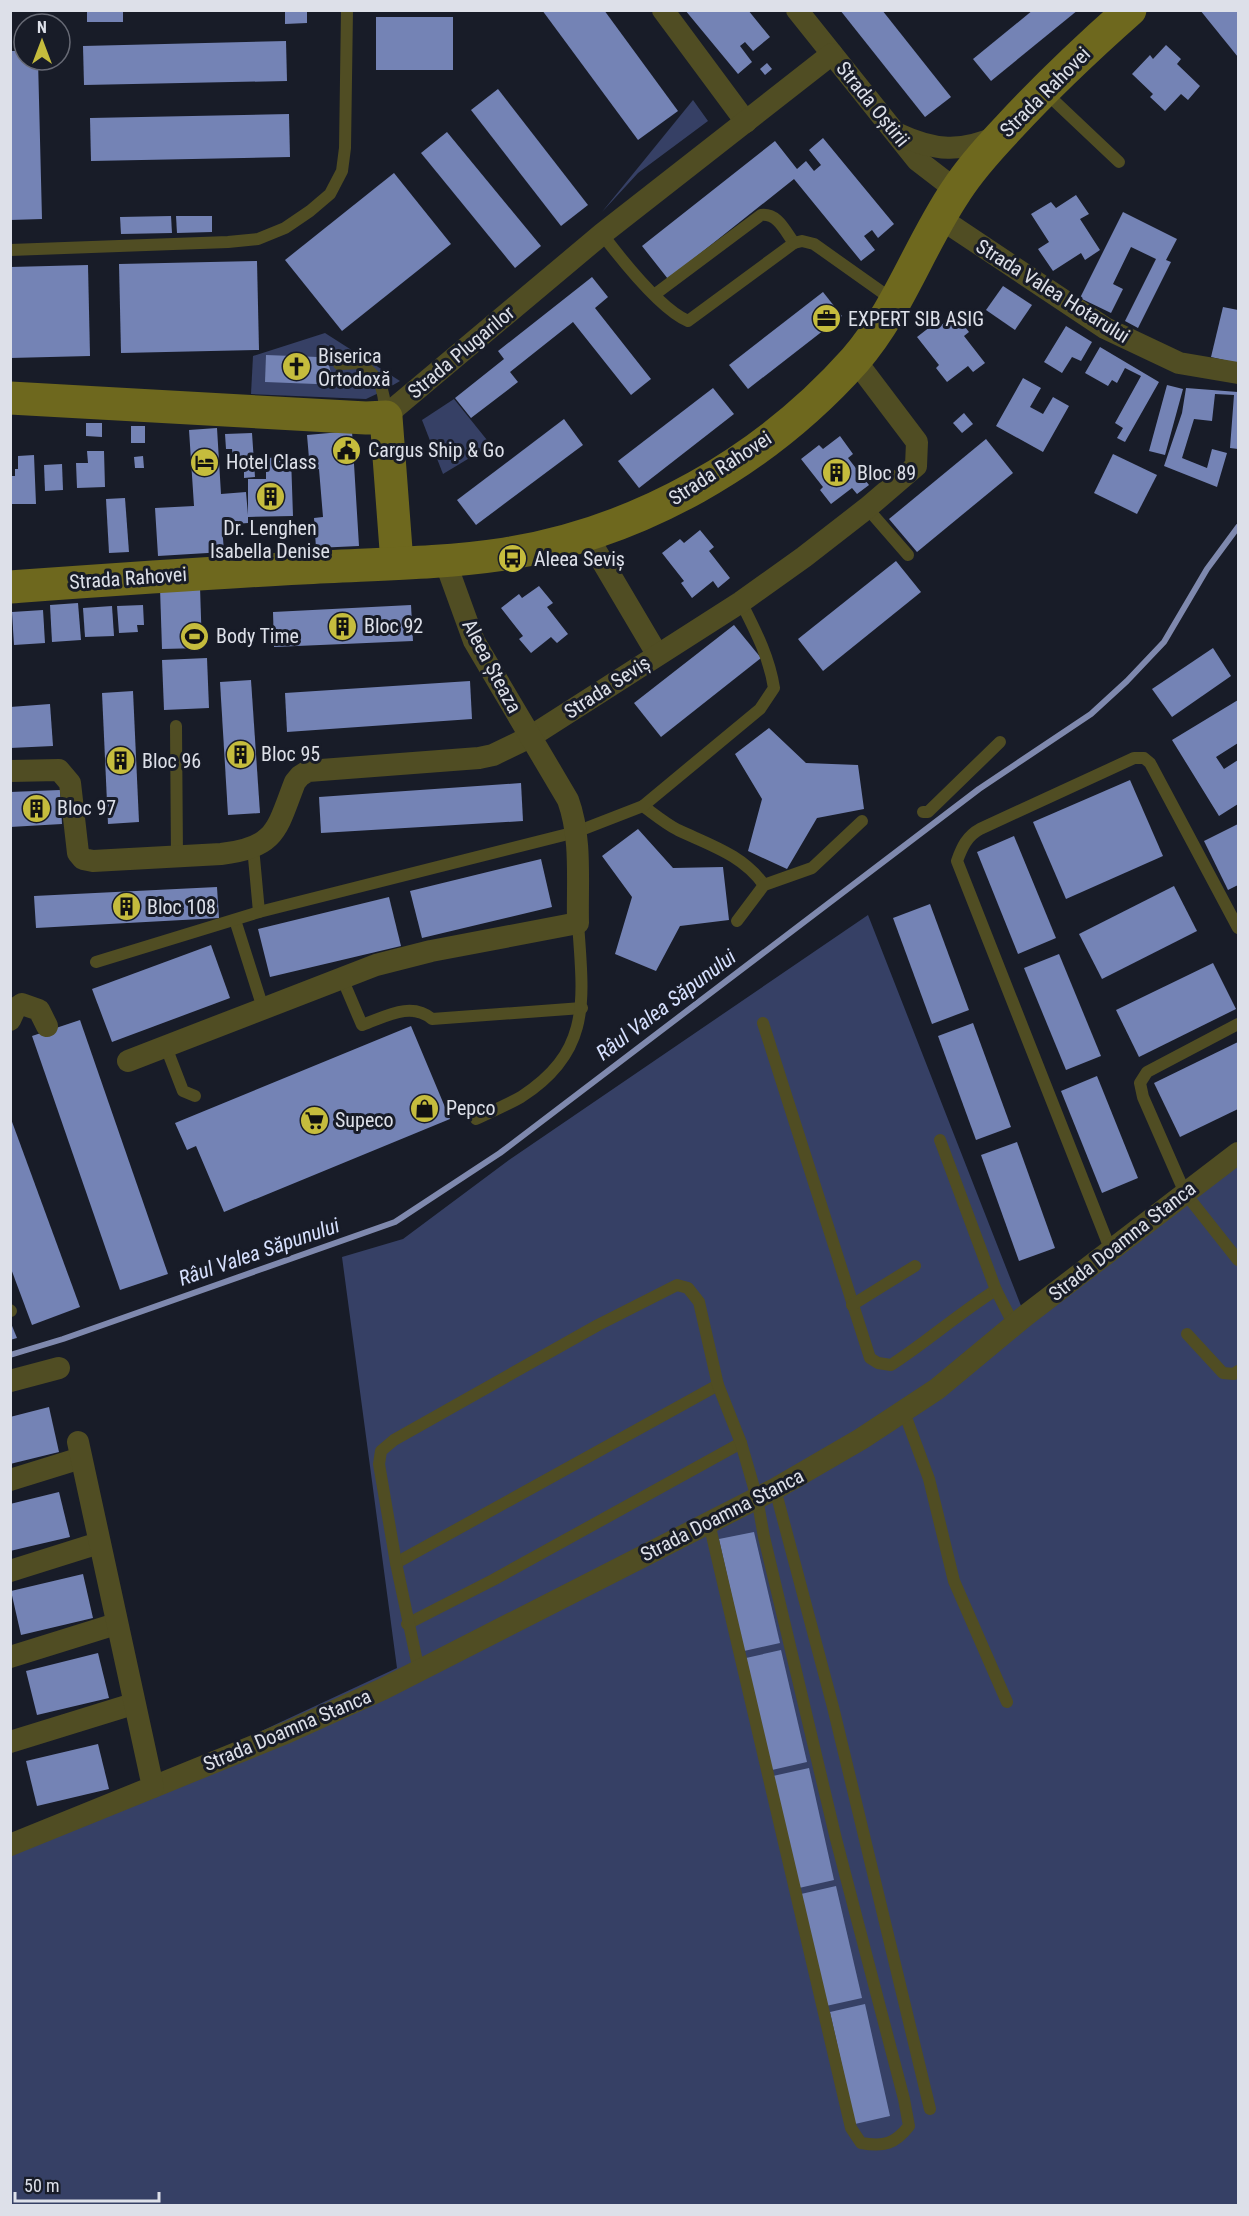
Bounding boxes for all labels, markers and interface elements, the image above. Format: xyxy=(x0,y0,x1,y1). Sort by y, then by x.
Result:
north arrow xyxy=(12,12,72,72)
text: N xyxy=(37,18,47,37)
street label: Strada Rahovei xyxy=(995,42,1095,142)
street label: Strada Oștirii xyxy=(831,57,915,151)
street label: Strada Valea Hotarului xyxy=(972,234,1134,348)
street label: Strada Plugarilor xyxy=(403,300,519,404)
office icon: EXPERT SIB ASIG xyxy=(811,303,843,335)
place label: EXPERT SIB ASIG xyxy=(848,307,984,331)
place label: Biserica Ortodoxă xyxy=(318,344,390,391)
church icon: Biserica Ortodoxă xyxy=(281,351,313,383)
street label: Strada Rahovei xyxy=(664,426,776,510)
public building icon: Cargus Ship & Go xyxy=(331,434,363,466)
place label: Cargus Ship & Go xyxy=(368,438,504,462)
hotel icon: Hotel Class xyxy=(189,446,221,478)
place label: Hotel Class xyxy=(226,450,317,474)
building icon: Bloc 89 xyxy=(820,457,852,489)
place label: Bloc 89 xyxy=(857,461,916,485)
building icon: Dr. Lenghen Isabella Denise xyxy=(254,481,286,513)
place label: Dr. Lenghen Isabella Denise xyxy=(210,516,330,563)
bus stop icon: Aleea Seviș xyxy=(497,543,529,575)
place label: Aleea Seviș xyxy=(534,547,625,571)
street label: Strada Rahovei xyxy=(68,562,188,594)
building icon: Bloc 92 xyxy=(327,610,359,642)
place label: Bloc 92 xyxy=(364,614,423,638)
street label: Aleea Șteaza xyxy=(457,615,527,717)
sports icon: Body Time xyxy=(179,620,211,652)
place label: Body Time xyxy=(216,624,299,648)
street label: Strada Seviș xyxy=(560,650,654,724)
building icon: Bloc 95 xyxy=(224,738,256,770)
place label: Bloc 95 xyxy=(261,742,320,766)
building icon: Bloc 96 xyxy=(105,745,137,777)
place label: Bloc 96 xyxy=(142,749,201,773)
building icon: Bloc 97 xyxy=(20,792,52,824)
place label: Bloc 97 xyxy=(57,796,116,820)
building icon: Bloc 108 xyxy=(110,891,142,923)
place label: Bloc 108 xyxy=(147,895,216,919)
water label: Râul Valea Săpunului xyxy=(592,945,741,1065)
shop icon: Pepco xyxy=(409,1092,441,1124)
place label: Pepco xyxy=(446,1096,495,1120)
supermarket icon: Supeco xyxy=(298,1104,330,1136)
place label: Supeco xyxy=(335,1108,394,1132)
street label: Strada Doamna Stanca xyxy=(1044,1176,1200,1306)
water label: Râul Valea Săpunului xyxy=(175,1213,343,1291)
street label: Strada Doamna Stanca xyxy=(636,1463,808,1567)
street label: Strada Doamna Stanca xyxy=(199,1684,375,1776)
scale bar xyxy=(15,2165,159,2203)
text: 50 m xyxy=(24,2175,59,2196)

